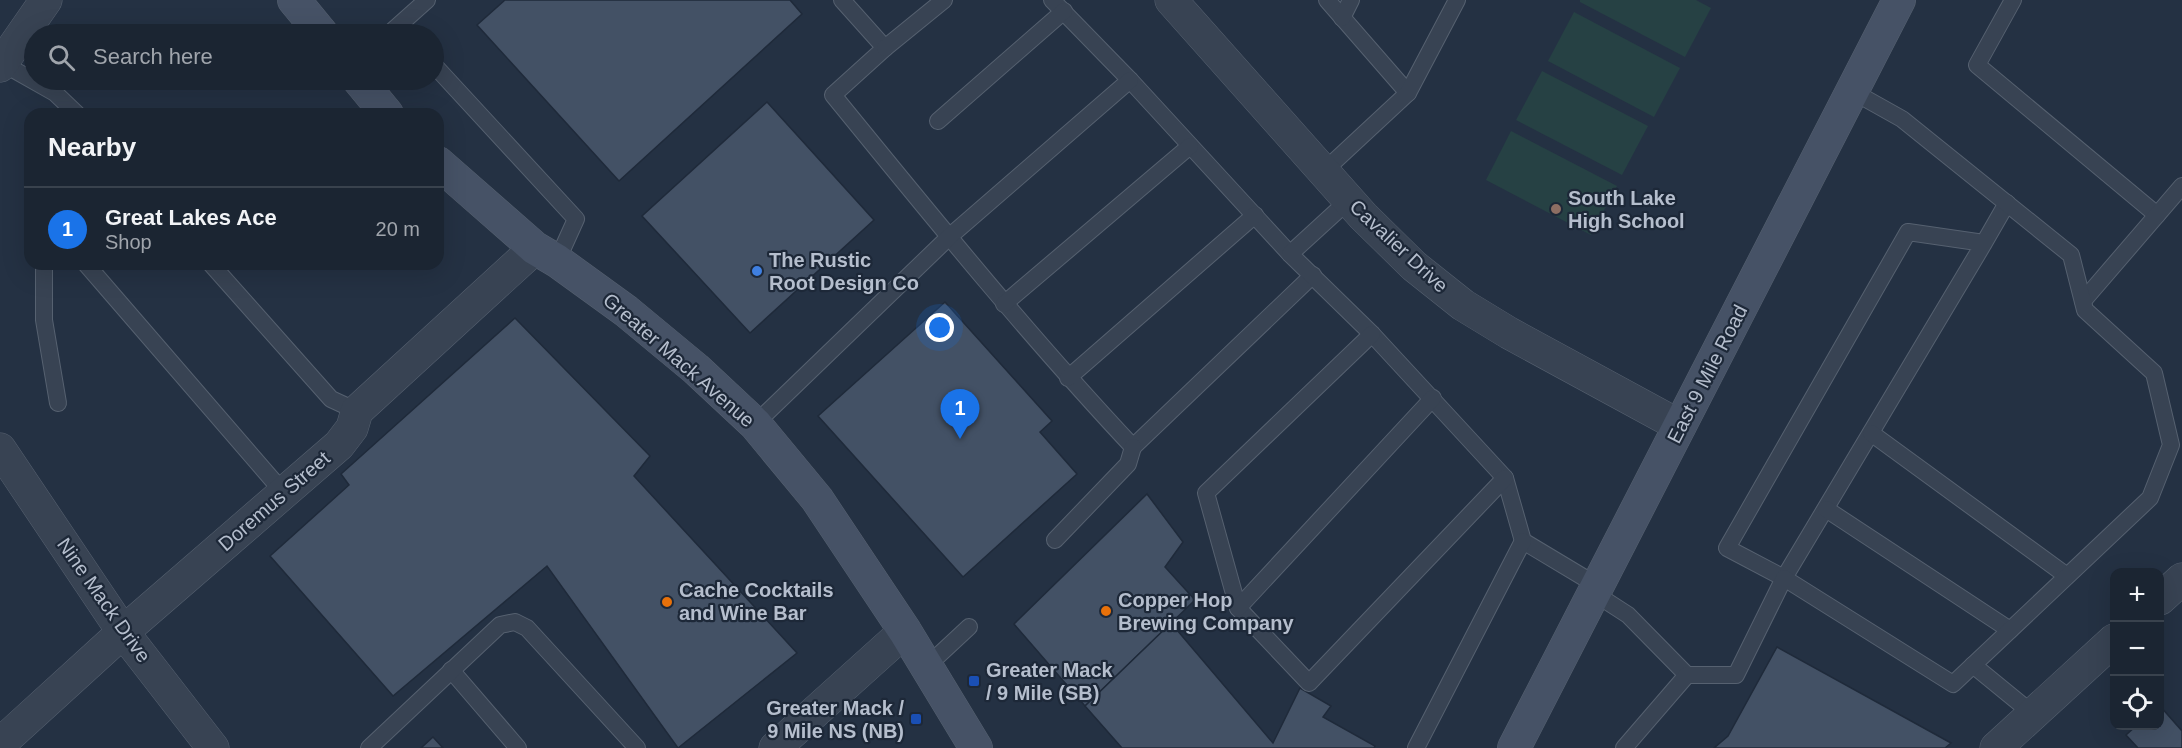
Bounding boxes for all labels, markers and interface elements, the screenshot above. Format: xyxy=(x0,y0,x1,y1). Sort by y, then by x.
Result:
search box xyxy=(24,24,444,90)
icon: search xyxy=(45,41,78,74)
text: Search here xyxy=(93,44,213,69)
text: Nearby xyxy=(48,132,136,162)
place label: South Lake High School xyxy=(1568,187,1685,232)
street label: Cavalier Drive xyxy=(1346,195,1452,297)
marker: South Lake High School xyxy=(1549,202,1563,216)
text: Great Lakes Ace xyxy=(105,205,277,230)
text: 1 xyxy=(62,218,73,240)
text: 20 m xyxy=(376,218,420,240)
text: Shop xyxy=(105,231,152,253)
place label: The Rustic Root Design Co xyxy=(769,249,919,294)
marker: The Rustic Root Design Co xyxy=(750,264,764,278)
street label: Greater Mack Avenue xyxy=(599,288,759,432)
street label: East 9 Mile Road xyxy=(1663,301,1751,447)
your location xyxy=(925,313,954,342)
pin: 1 xyxy=(940,390,980,439)
street label: Doremus Street xyxy=(214,446,334,555)
street label: Nine Mack Drive xyxy=(53,534,155,666)
map controls xyxy=(2110,568,2164,730)
button: + xyxy=(2110,568,2164,622)
place label: Cache Cocktails and Wine Bar xyxy=(679,579,834,624)
place label: Copper Hop Brewing Company xyxy=(1118,589,1294,634)
marker: Cache Cocktails and Wine Bar xyxy=(660,595,674,609)
marker: Copper Hop Brewing Company xyxy=(1099,604,1113,618)
button: − xyxy=(2110,622,2164,676)
place label: Greater Mack / 9 Mile (SB) xyxy=(986,659,1114,704)
marker: Greater Mack / 9 Mile (SB) xyxy=(967,674,981,688)
button: locate xyxy=(2110,676,2164,730)
place label: Greater Mack / 9 Mile NS (NB) xyxy=(766,697,904,742)
marker: Greater Mack / 9 Mile NS (NB) xyxy=(909,712,923,726)

